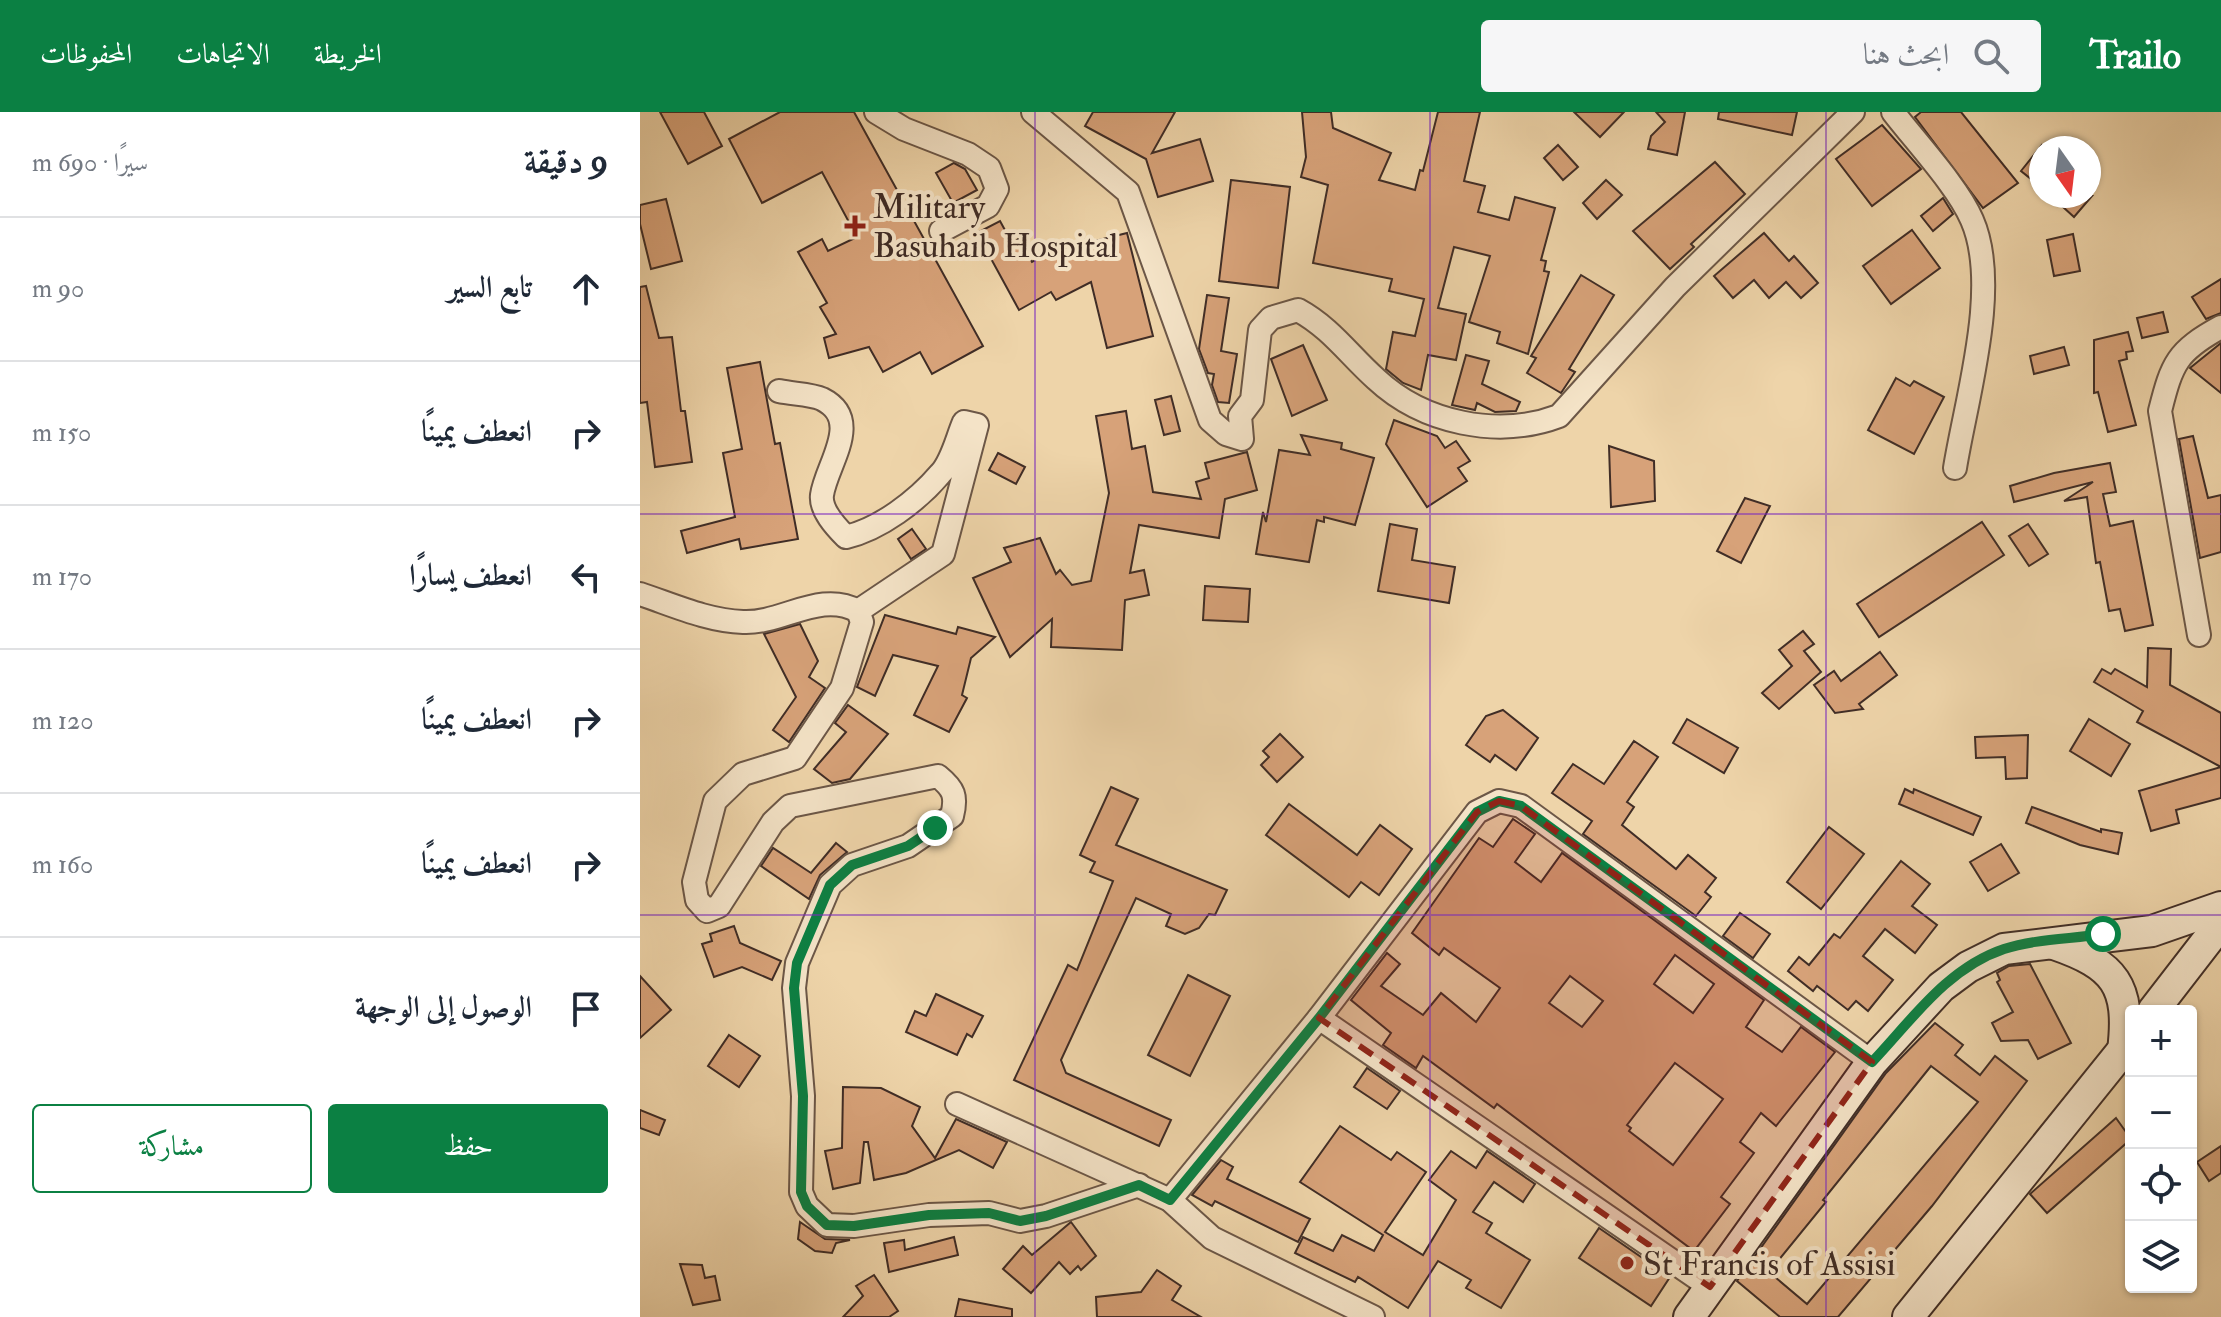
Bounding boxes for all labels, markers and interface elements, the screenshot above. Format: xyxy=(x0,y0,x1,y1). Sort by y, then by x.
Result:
search box xyxy=(1481,20,2041,92)
text: Trailo xyxy=(2089,32,2181,80)
icon: search xyxy=(1969,34,2013,78)
text: ابحث هنا xyxy=(1863,36,1949,73)
text: المحفوظات xyxy=(40,37,132,72)
text: الاتجاهات xyxy=(176,37,270,72)
text: الخريطة xyxy=(314,37,382,72)
north arrow xyxy=(2029,136,2101,208)
text: 9 دقيقة xyxy=(524,140,608,183)
text: سيرًا · 690 m xyxy=(32,147,148,179)
place label: Military Basuhaib Hospital xyxy=(873,186,1118,268)
marker: Military Basuhaib Hospital xyxy=(844,215,866,237)
icon: ahead xyxy=(564,267,608,311)
text: تابع السير xyxy=(447,269,532,306)
text: 90 m xyxy=(32,273,84,305)
icon: right xyxy=(564,411,608,455)
text: انعطف يمينًا xyxy=(421,413,532,450)
text: 150 m xyxy=(32,417,91,449)
icon: left xyxy=(564,555,608,599)
text: انعطف يسارًا xyxy=(409,557,532,594)
text: 170 m xyxy=(32,561,92,593)
icon: right xyxy=(564,699,608,743)
text: انعطف يمينًا xyxy=(421,701,532,738)
text: 120 m xyxy=(32,705,93,737)
route end xyxy=(917,810,953,846)
icon: right xyxy=(564,843,608,887)
text: انعطف يمينًا xyxy=(421,845,532,882)
text: 160 m xyxy=(32,849,93,881)
route start xyxy=(2085,916,2121,952)
icon: arrive xyxy=(564,987,608,1031)
text: الوصول إلى الوجهة xyxy=(355,989,532,1026)
map controls xyxy=(2125,1005,2197,1293)
button: + xyxy=(2125,1005,2197,1077)
button: − xyxy=(2125,1077,2197,1149)
button: مشاركة xyxy=(32,1104,312,1193)
button: حفظ xyxy=(328,1104,608,1193)
button: locate xyxy=(2125,1149,2197,1221)
button: layers xyxy=(2125,1221,2197,1293)
place label: St Francis of Assisi xyxy=(1643,1243,1895,1286)
marker: St Francis of Assisi xyxy=(1618,1254,1636,1272)

